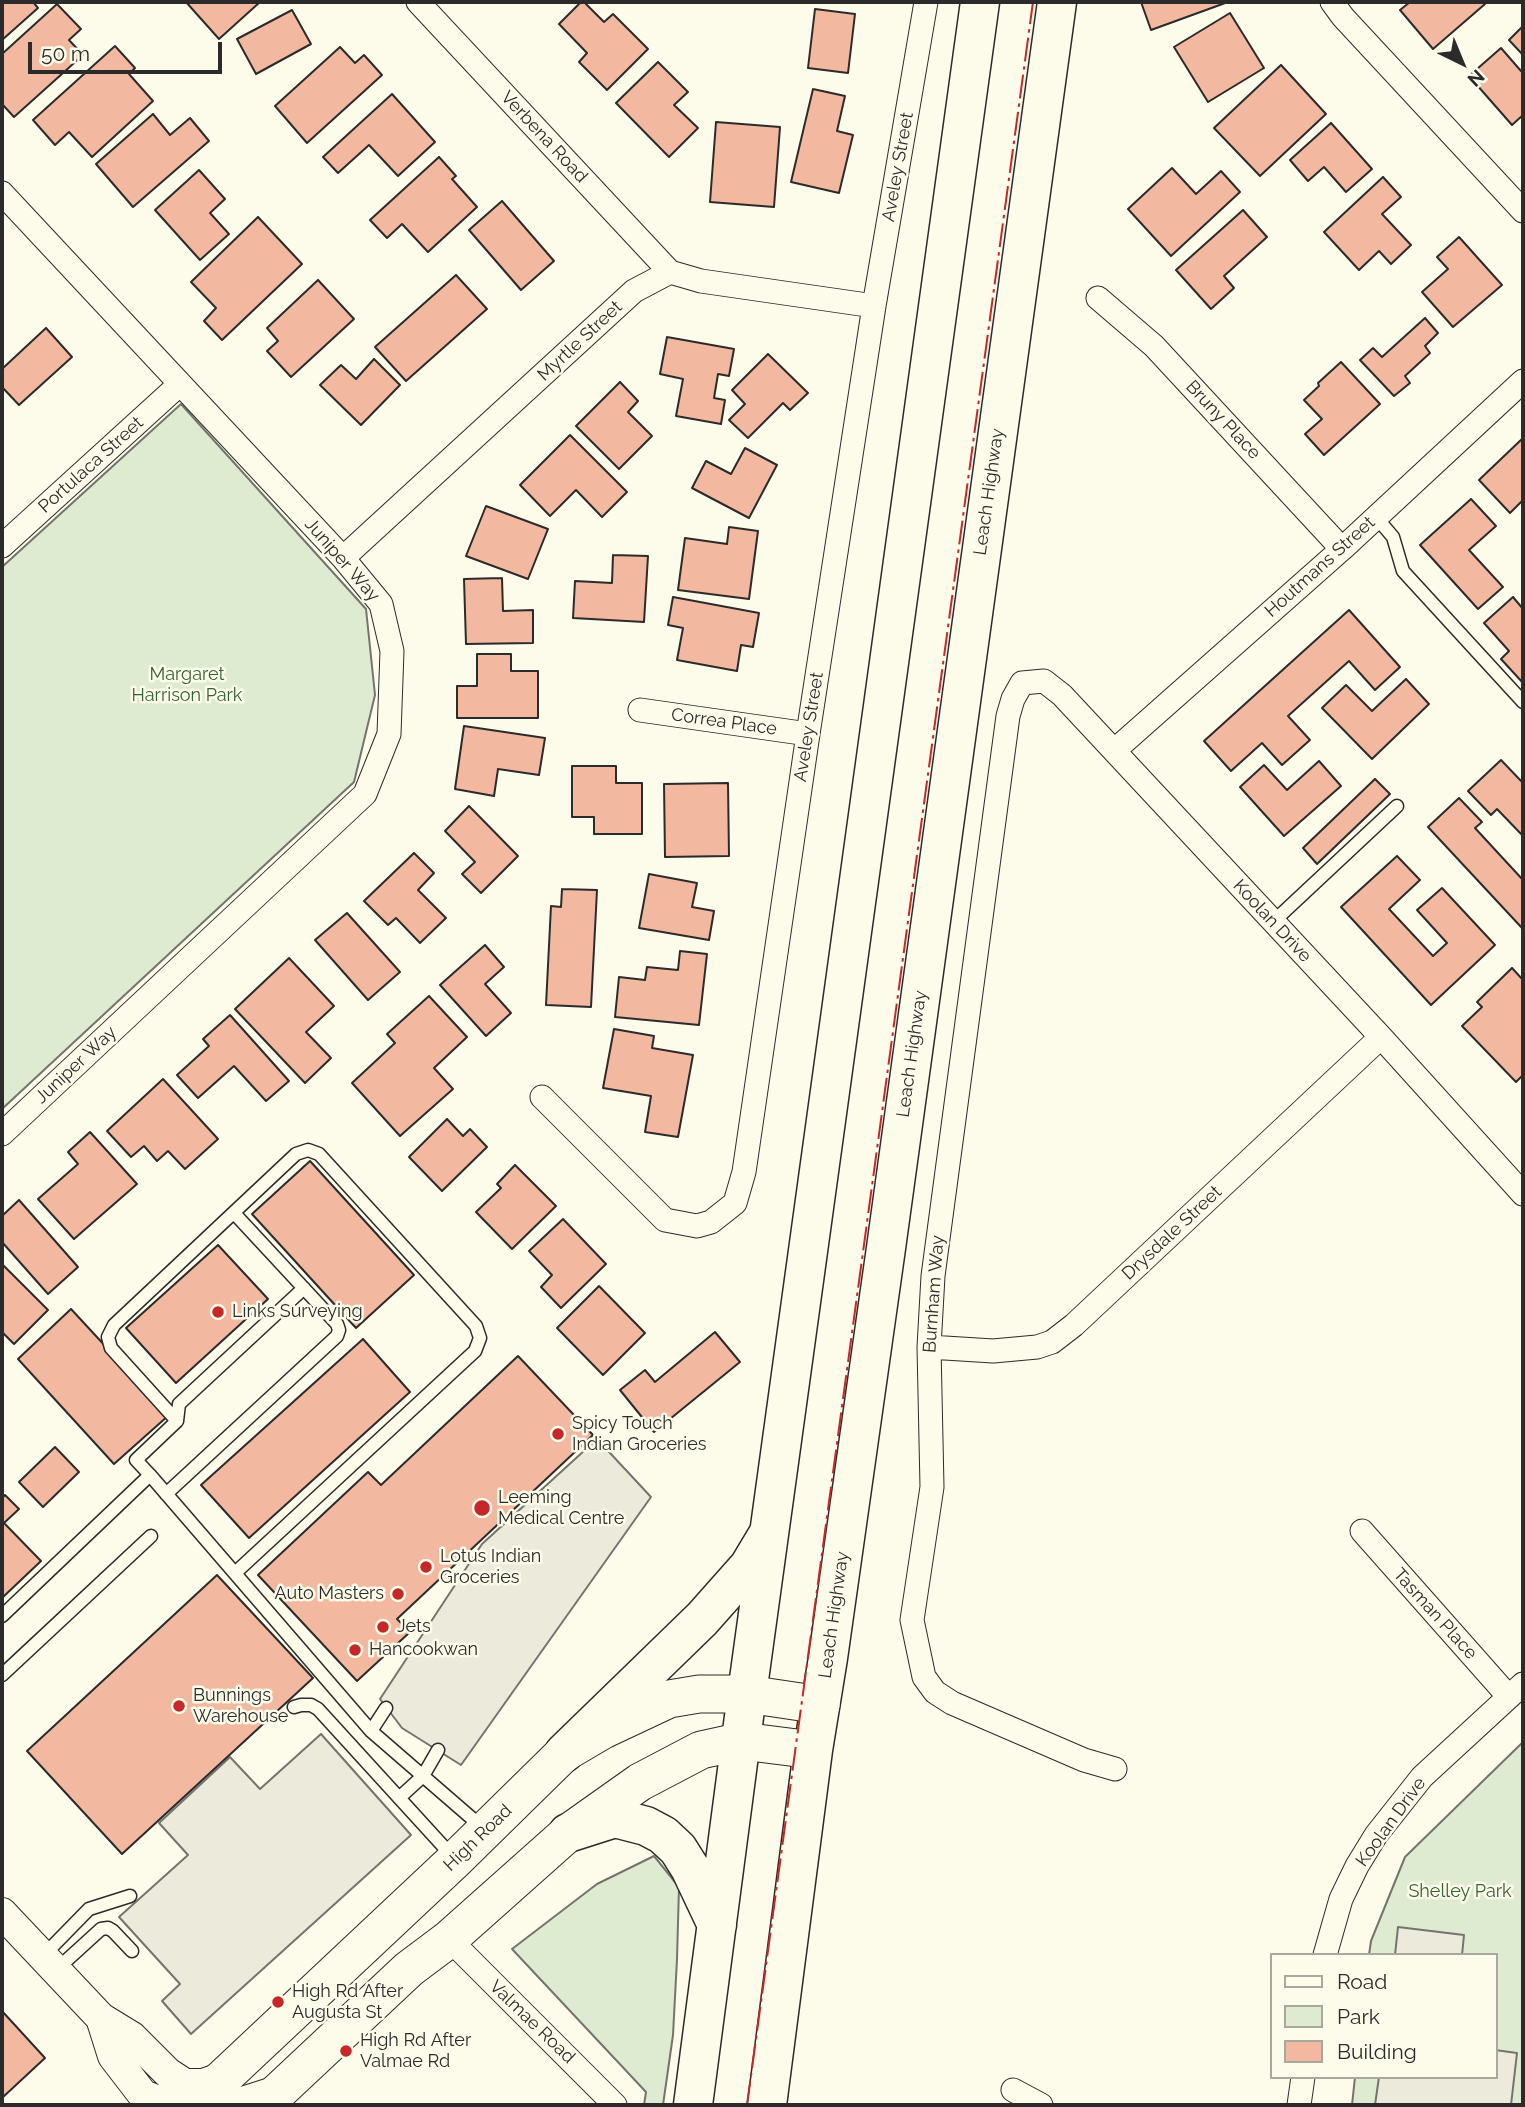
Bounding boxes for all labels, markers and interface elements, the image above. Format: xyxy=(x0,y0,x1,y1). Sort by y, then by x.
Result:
scale bar xyxy=(32,28,226,72)
north arrow xyxy=(1427,28,1497,98)
text: 50 m xyxy=(41,41,90,66)
text: N xyxy=(1464,65,1489,91)
street label: Verbena Road xyxy=(496,87,592,187)
street label: Aveley Street xyxy=(878,111,918,223)
street label: Myrtle Street xyxy=(533,296,627,386)
street label: Bruny Place xyxy=(1181,376,1265,464)
street label: Portulaca Street xyxy=(34,412,148,518)
street label: Leach Highway xyxy=(969,427,1009,557)
street label: Houtmans Street xyxy=(1261,512,1379,622)
street label: Juniper Way xyxy=(300,514,384,606)
park label: Margaret Harrison Park xyxy=(132,664,242,706)
street label: Aveley Street xyxy=(790,671,828,783)
street label: Correa Place xyxy=(670,704,778,740)
street label: Koolan Drive xyxy=(1228,875,1316,967)
street label: Leach Highway xyxy=(892,989,932,1119)
street label: Juniper Way xyxy=(31,1022,121,1108)
street label: Drysdale Street xyxy=(1118,1181,1226,1285)
street label: Burnham Way xyxy=(919,1234,949,1354)
place label: Links Surveying xyxy=(232,1301,363,1323)
marker: Links Surveying xyxy=(210,1304,226,1320)
place label: Spicy Touch Indian Groceries xyxy=(572,1413,706,1456)
marker: Spicy Touch Indian Groceries xyxy=(550,1426,566,1442)
place label: Leeming Medical Centre xyxy=(498,1487,624,1530)
marker: Leeming Medical Centre xyxy=(472,1498,492,1518)
place label: Lotus Indian Groceries xyxy=(440,1546,541,1588)
street label: Leach Highway xyxy=(814,1550,854,1680)
marker: Lotus Indian Groceries xyxy=(418,1559,434,1575)
street label: Tasman Place xyxy=(1388,1564,1482,1664)
place label: Auto Masters xyxy=(275,1583,384,1605)
marker: Auto Masters xyxy=(390,1586,406,1602)
place label: Jets xyxy=(397,1616,431,1638)
marker: Jets xyxy=(375,1619,391,1635)
place label: Hancookwan xyxy=(369,1639,478,1661)
marker: Hancookwan xyxy=(347,1642,363,1658)
place label: Bunnings Warehouse xyxy=(193,1685,288,1728)
marker: Bunnings Warehouse xyxy=(171,1698,187,1714)
street label: Koolan Drive xyxy=(1351,1773,1431,1871)
street label: High Road xyxy=(439,1800,517,1876)
park label: Shelley Park xyxy=(1408,1881,1512,1903)
legend xyxy=(1270,1953,1497,2079)
text: Road xyxy=(1337,1969,1387,1994)
street label: Valmae Road xyxy=(485,1976,579,2068)
place label: High Rd After Augusta St xyxy=(292,1981,403,2024)
marker: High Rd After Augusta St xyxy=(270,1994,286,2010)
text: Park xyxy=(1337,2004,1380,2029)
place label: High Rd After Valmae Rd xyxy=(360,2030,471,2072)
text: Building xyxy=(1337,2039,1417,2064)
marker: High Rd After Valmae Rd xyxy=(338,2043,354,2059)

